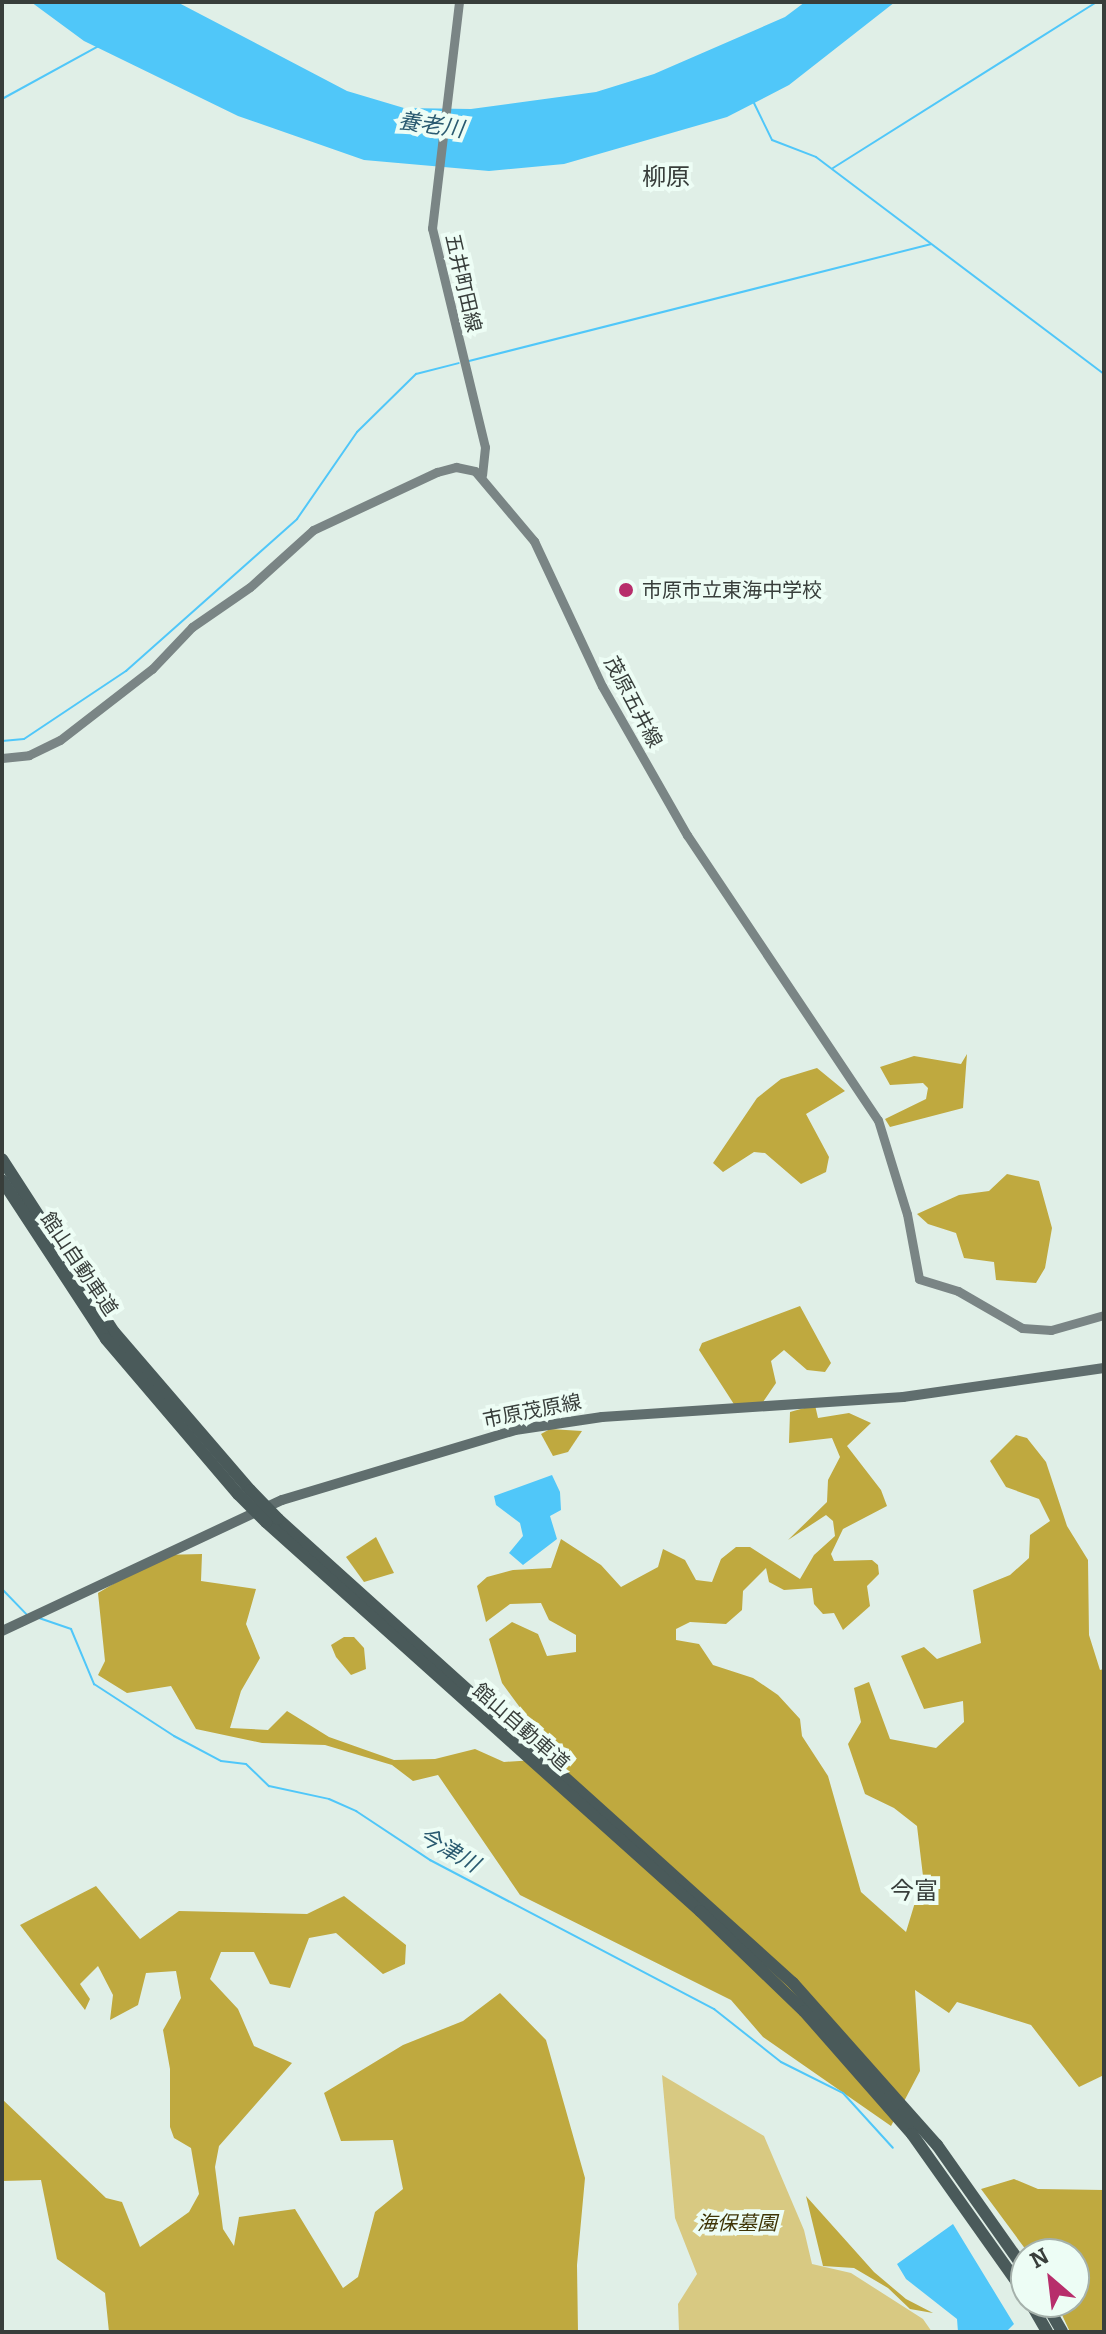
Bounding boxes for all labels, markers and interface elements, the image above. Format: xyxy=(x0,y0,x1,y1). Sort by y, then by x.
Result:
water label: 養老川 xyxy=(396,107,466,143)
district label: 柳原 xyxy=(642,164,690,192)
street label: 五井町田線 xyxy=(440,232,486,334)
place label: 市原市立東海中学校 xyxy=(642,578,822,602)
marker: 市原市立東海中学校 xyxy=(617,581,635,599)
street label: 茂原五井線 xyxy=(599,652,667,752)
street label: 館山自動車道 xyxy=(36,1208,122,1320)
street label: 市原茂原線 xyxy=(481,1390,583,1432)
street label: 館山自動車道 xyxy=(468,1679,574,1775)
water label: 今津川 xyxy=(414,1822,484,1878)
district label: 今富 xyxy=(890,1878,938,1906)
park label: 海保墓園 xyxy=(697,2211,777,2235)
north arrow xyxy=(1010,2238,1090,2318)
text: N xyxy=(1026,2242,1053,2274)

